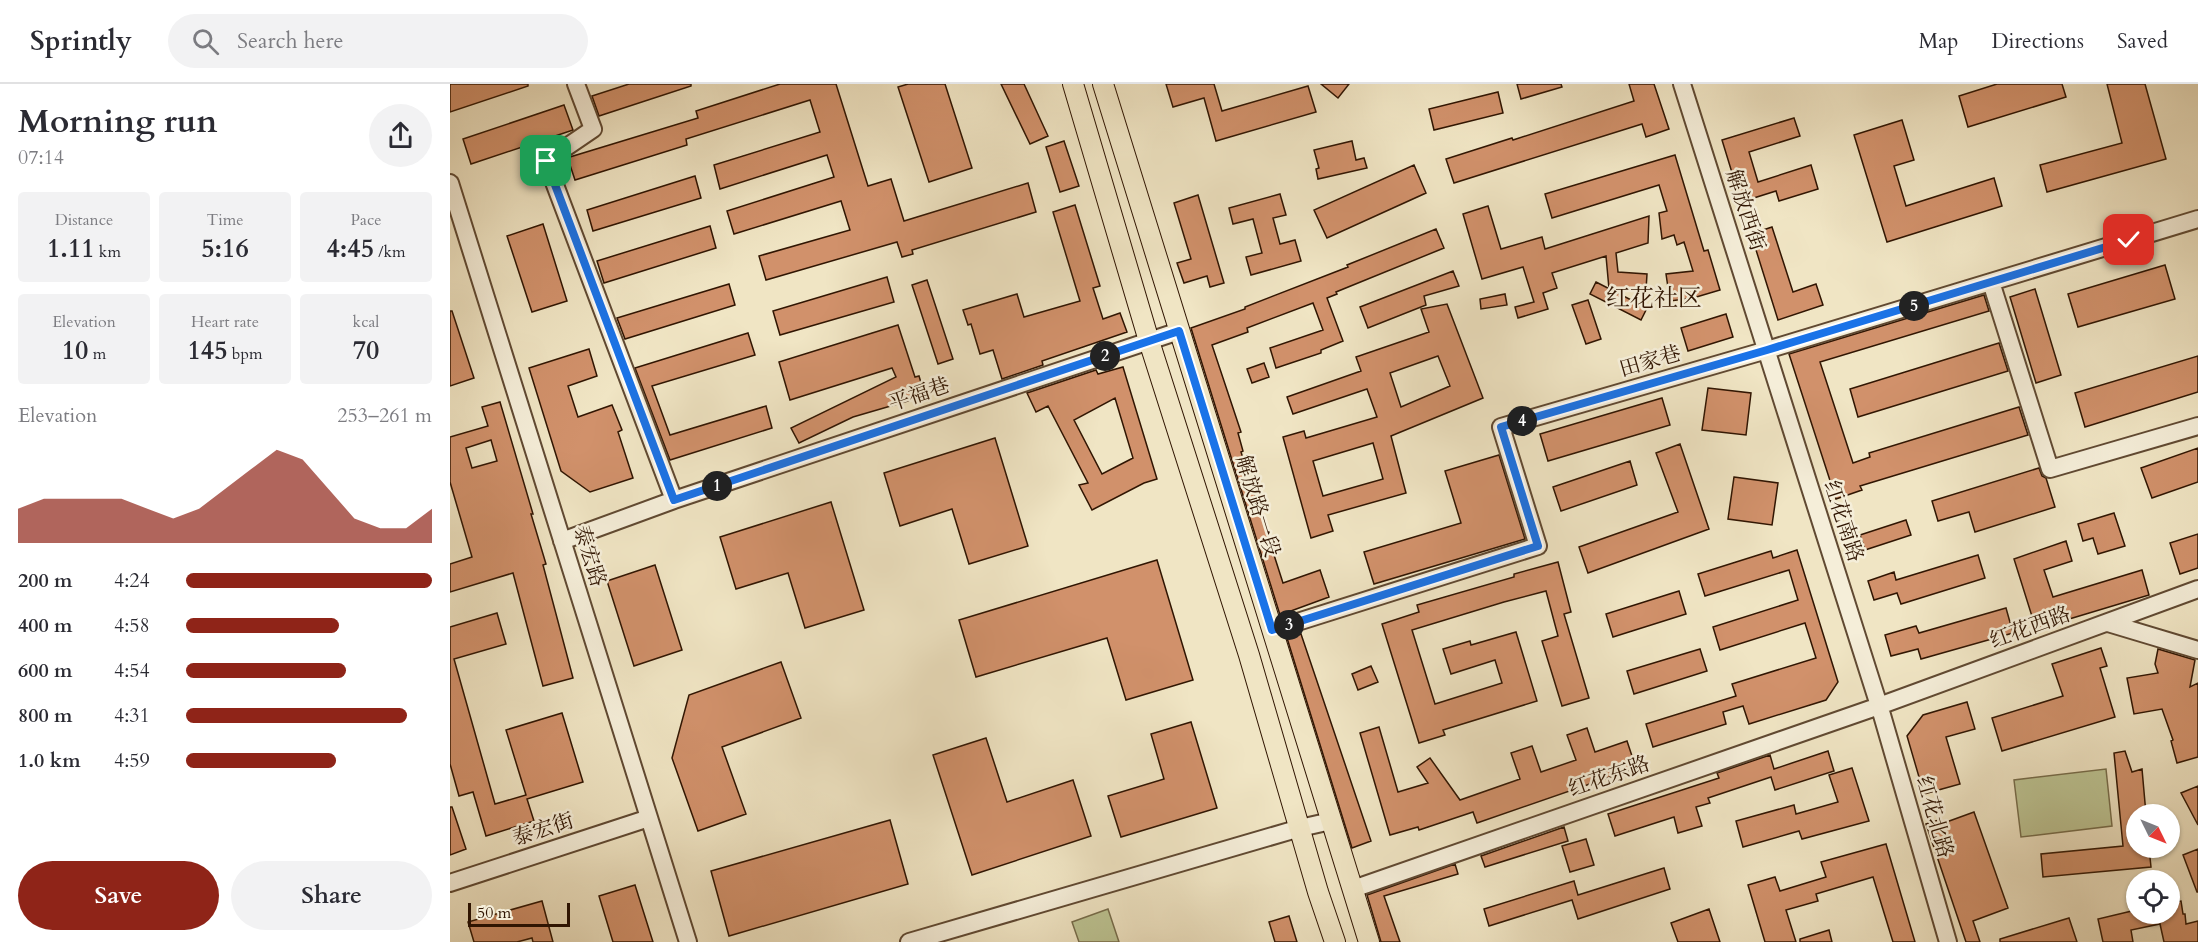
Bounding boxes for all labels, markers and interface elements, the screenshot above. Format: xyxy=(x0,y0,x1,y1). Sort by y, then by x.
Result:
search box xyxy=(168,14,588,68)
text: Sprintly xyxy=(30,22,132,60)
icon: search xyxy=(189,25,222,58)
text: Search here xyxy=(237,26,344,56)
text: Map xyxy=(1918,27,1958,56)
text: Directions xyxy=(1991,27,2084,56)
text: Saved xyxy=(2117,27,2168,56)
text: Morning run xyxy=(18,99,218,144)
button: share xyxy=(369,104,432,167)
pin xyxy=(520,135,571,186)
text: 07:14 xyxy=(18,144,64,171)
icon: arrive xyxy=(529,144,562,177)
street label: 解放西街 xyxy=(1719,166,1772,255)
text: Distance xyxy=(55,209,113,231)
text: Time xyxy=(206,209,244,231)
text: Pace xyxy=(351,209,381,231)
pin xyxy=(2103,214,2154,265)
icon: check xyxy=(2112,223,2145,256)
text: 1.11 xyxy=(47,231,95,266)
text: 5:16 xyxy=(201,231,249,266)
text: 4:45 xyxy=(326,231,374,266)
text: km xyxy=(95,241,121,263)
text: /km xyxy=(374,241,406,263)
district label: 红花社区 xyxy=(1606,282,1702,315)
pin: 5 xyxy=(1899,291,1929,321)
text: 5 xyxy=(1910,295,1918,317)
text: Elevation xyxy=(52,311,116,333)
text: Heart rate xyxy=(191,311,259,333)
text: kcal xyxy=(353,311,379,333)
text: 10 xyxy=(62,333,88,368)
text: 145 xyxy=(188,333,228,368)
text: 70 xyxy=(353,333,379,368)
street label: 田家巷 xyxy=(1616,339,1684,384)
pin: 2 xyxy=(1090,341,1120,371)
text: m xyxy=(88,343,106,365)
text: bpm xyxy=(228,343,262,365)
text: 2 xyxy=(1101,345,1109,367)
street label: 平福巷 xyxy=(885,371,954,418)
text: Elevation xyxy=(18,402,97,429)
text: 253–261 m xyxy=(337,402,432,429)
pin: 4 xyxy=(1507,406,1537,436)
text: 4 xyxy=(1518,410,1526,432)
street label: 解放路一段 xyxy=(1228,452,1287,561)
pin: 1 xyxy=(702,471,732,501)
text: 1 xyxy=(713,475,721,497)
street label: 红花南路 xyxy=(1817,477,1870,566)
street label: 泰宏路 xyxy=(566,522,613,591)
text: 200 m xyxy=(18,567,73,594)
text: 4:24 xyxy=(114,567,150,594)
street label: 红花西路 xyxy=(1986,599,2075,655)
pin: 3 xyxy=(1274,610,1304,640)
text: 400 m xyxy=(18,612,73,639)
text: 4:58 xyxy=(114,612,150,639)
text: 3 xyxy=(1285,614,1293,636)
text: 600 m xyxy=(18,657,73,684)
text: 4:54 xyxy=(114,657,150,684)
text: 800 m xyxy=(18,702,73,729)
text: 4:31 xyxy=(114,702,150,729)
text: 1.0 km xyxy=(18,747,81,774)
text: 4:59 xyxy=(114,747,150,774)
street label: 红花东路 xyxy=(1565,749,1654,804)
street label: 红花北路 xyxy=(1909,773,1960,862)
north arrow xyxy=(2126,804,2180,858)
map controls xyxy=(2126,804,2180,924)
street label: 泰宏街 xyxy=(509,806,578,853)
button: Save xyxy=(18,861,219,930)
button: Share xyxy=(231,861,432,930)
button: locate xyxy=(2126,870,2180,924)
scale bar xyxy=(468,900,570,928)
text: 50 m xyxy=(477,902,511,924)

